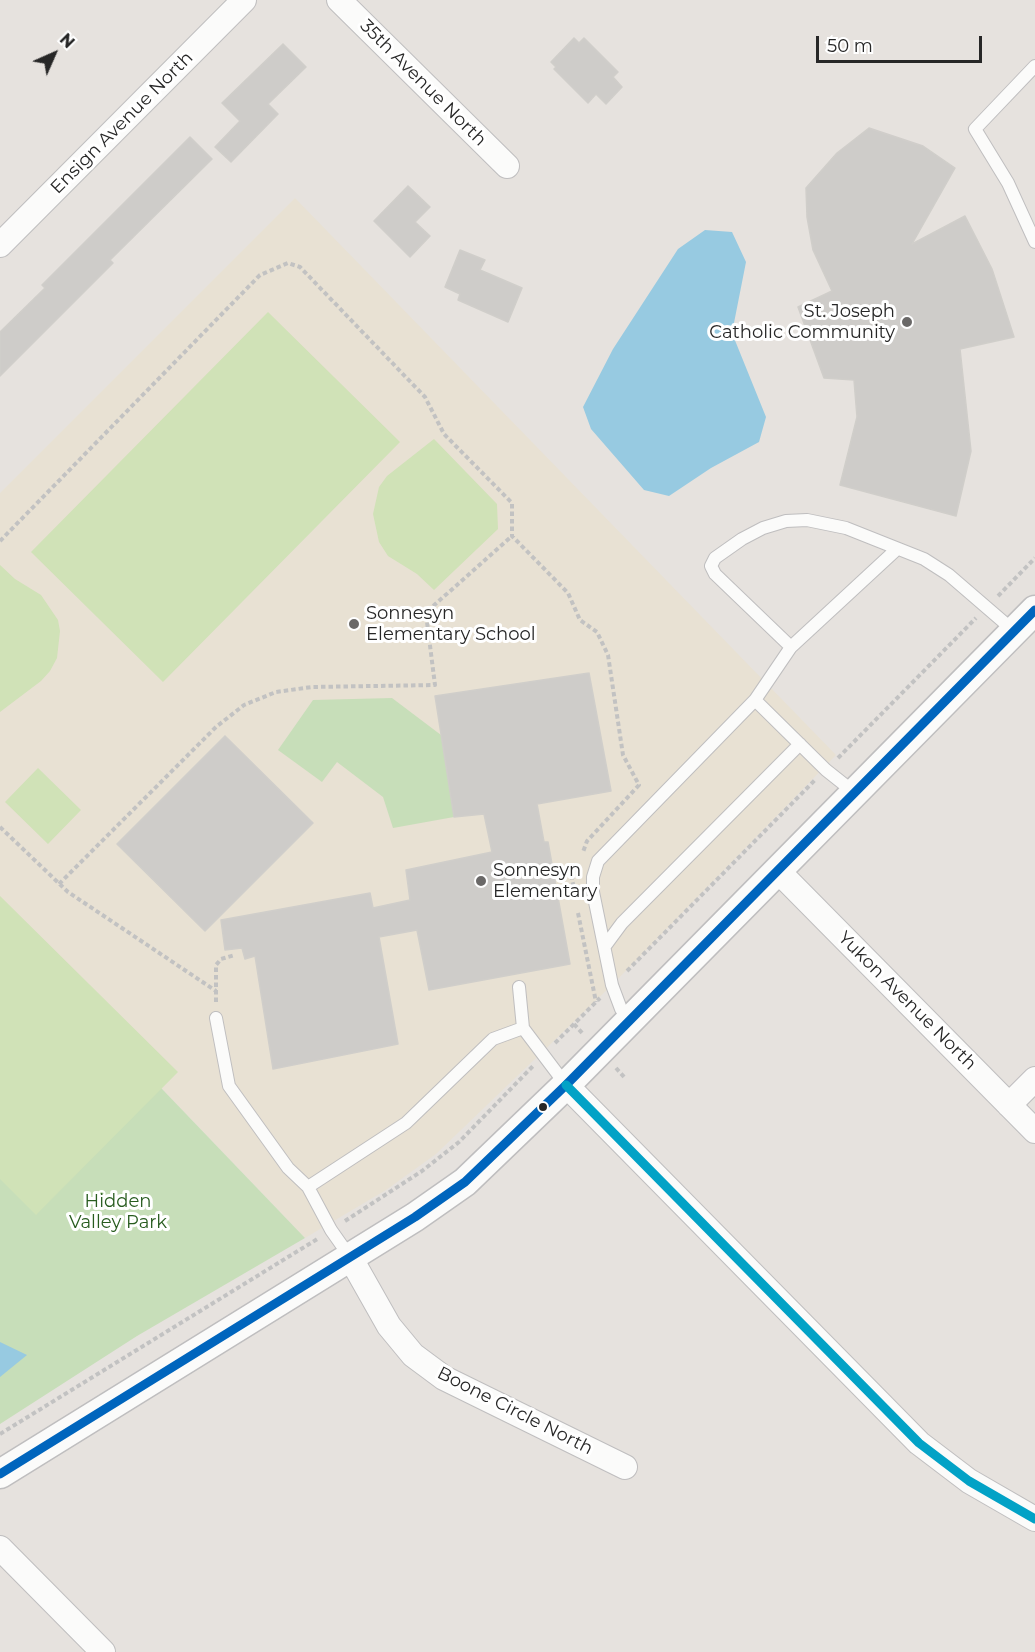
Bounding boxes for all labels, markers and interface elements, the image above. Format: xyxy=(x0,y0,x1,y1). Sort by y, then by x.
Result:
street label: 35th Avenue North xyxy=(355,15,491,151)
north arrow xyxy=(24,24,84,84)
scale bar xyxy=(819,24,986,62)
text: N xyxy=(56,30,78,52)
text: 50 m xyxy=(827,35,873,57)
street label: Ensign Avenue North xyxy=(46,47,198,199)
place label: St. Joseph Catholic Community xyxy=(709,301,895,344)
marker: St. Joseph Catholic Community xyxy=(900,315,914,329)
place label: Sonnesyn Elementary School xyxy=(366,603,536,646)
marker: Sonnesyn Elementary School xyxy=(347,617,361,631)
place label: Sonnesyn Elementary xyxy=(493,860,597,902)
marker: Sonnesyn Elementary xyxy=(474,874,488,888)
street label: Yukon Avenue North xyxy=(833,927,981,1075)
unlabelled marker xyxy=(537,1101,549,1113)
park label: Hidden Valley Park xyxy=(69,1191,167,1234)
street label: Boone Circle North xyxy=(434,1362,596,1460)

